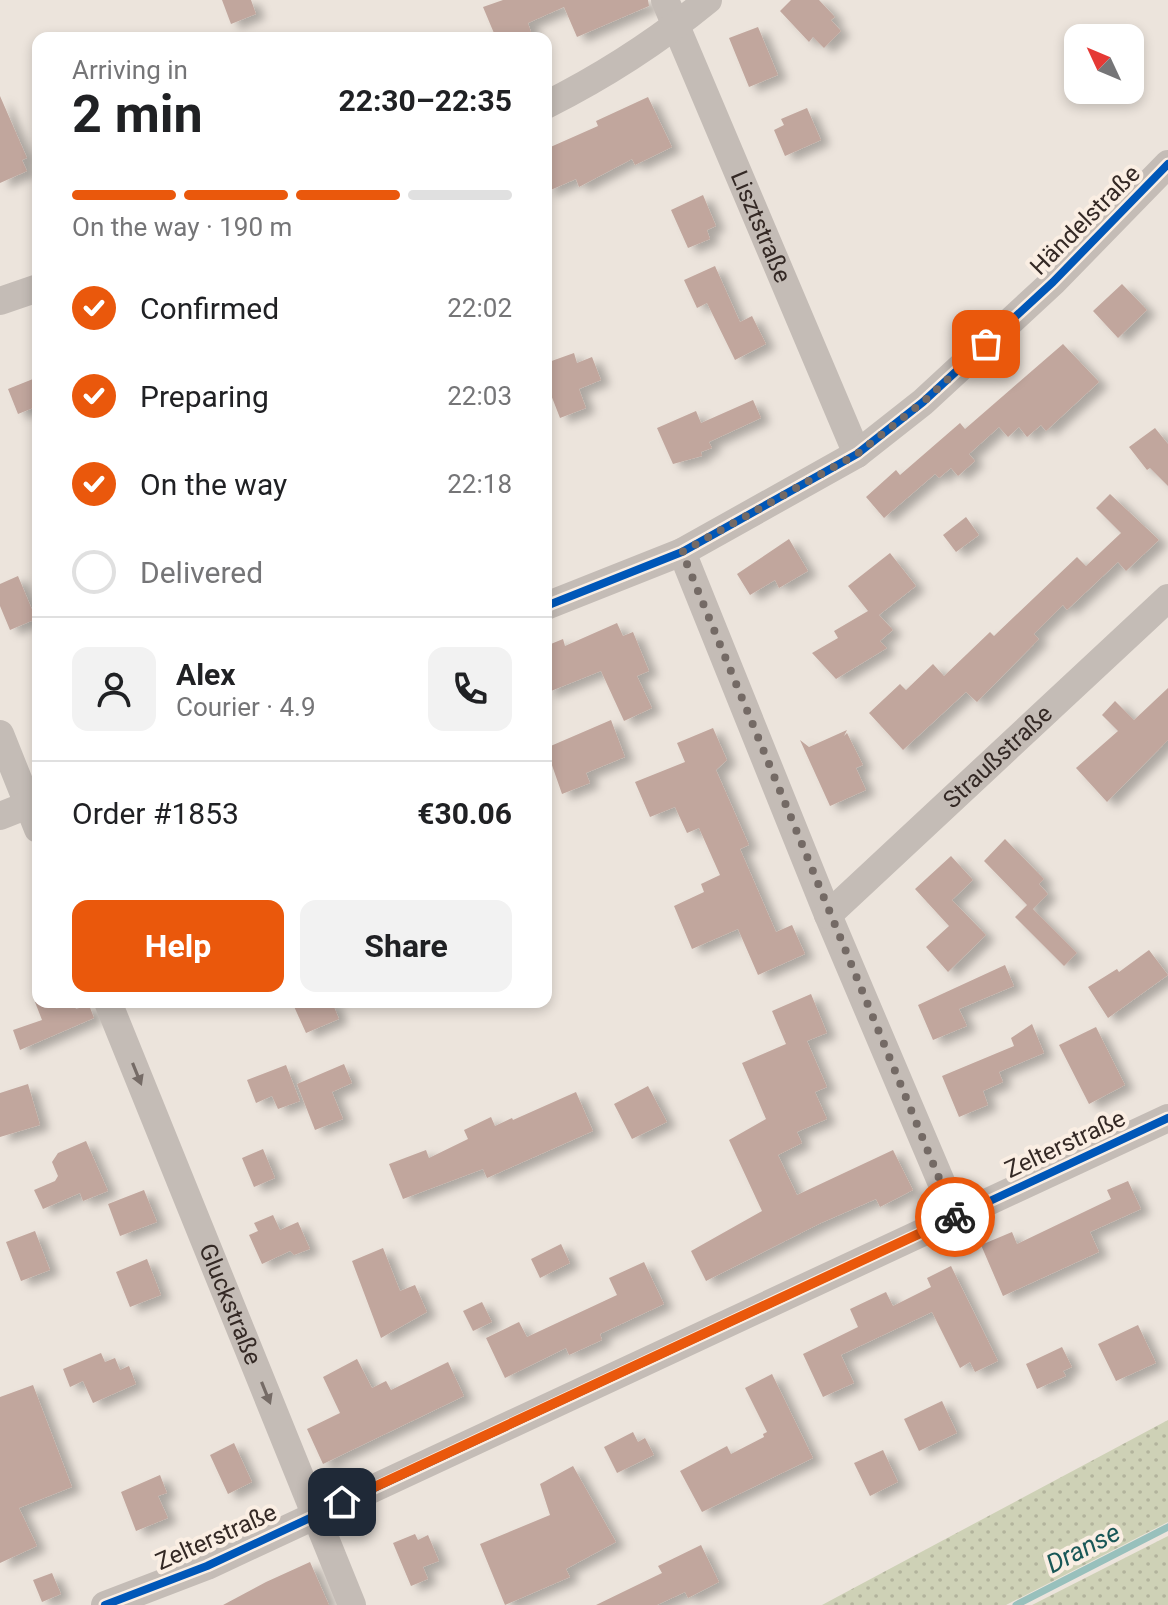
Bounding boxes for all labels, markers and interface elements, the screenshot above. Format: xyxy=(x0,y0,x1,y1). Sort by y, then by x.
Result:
north arrow xyxy=(1064,24,1144,104)
map controls xyxy=(1064,24,1144,104)
text: Arriving in xyxy=(72,55,188,85)
text: 22:30–22:35 xyxy=(338,83,512,118)
text: 2 min xyxy=(72,84,203,145)
street label: Händelstraße xyxy=(1024,159,1146,281)
street label: Lisztstraße xyxy=(725,166,797,287)
text: On the way · 190 m xyxy=(72,212,292,242)
icon: check xyxy=(72,286,116,330)
text: Confirmed xyxy=(140,291,279,326)
text: 22:02 xyxy=(447,293,512,323)
pin xyxy=(952,310,1020,378)
icon: bag xyxy=(964,322,1008,366)
icon: check xyxy=(72,374,116,418)
text: Preparing xyxy=(140,379,269,414)
text: 22:03 xyxy=(447,381,512,411)
icon: check xyxy=(72,462,116,506)
text: On the way xyxy=(140,467,287,502)
text: 22:18 xyxy=(447,469,512,499)
text: Delivered xyxy=(140,555,263,590)
button: person xyxy=(72,647,156,731)
button: phone xyxy=(428,647,512,731)
text: Alex xyxy=(176,657,236,692)
text: Courier · 4.9 xyxy=(176,692,316,722)
street label: Straußstraße xyxy=(938,699,1058,814)
text: Order #1853 xyxy=(72,796,239,831)
text: €30.06 xyxy=(417,796,512,831)
button: Help xyxy=(72,900,284,992)
button: Share xyxy=(300,900,512,992)
one-way arrow xyxy=(131,1062,144,1086)
street label: Zelterstraße xyxy=(1000,1104,1130,1184)
courier xyxy=(915,1177,995,1257)
icon: bike xyxy=(933,1195,977,1239)
street label: Gluckstraße xyxy=(193,1240,267,1369)
one-way arrow xyxy=(260,1381,273,1405)
pin xyxy=(308,1468,376,1536)
icon: home xyxy=(320,1480,364,1524)
street label: Zelterstraße xyxy=(151,1498,281,1576)
water label: Dranse xyxy=(1041,1517,1125,1579)

